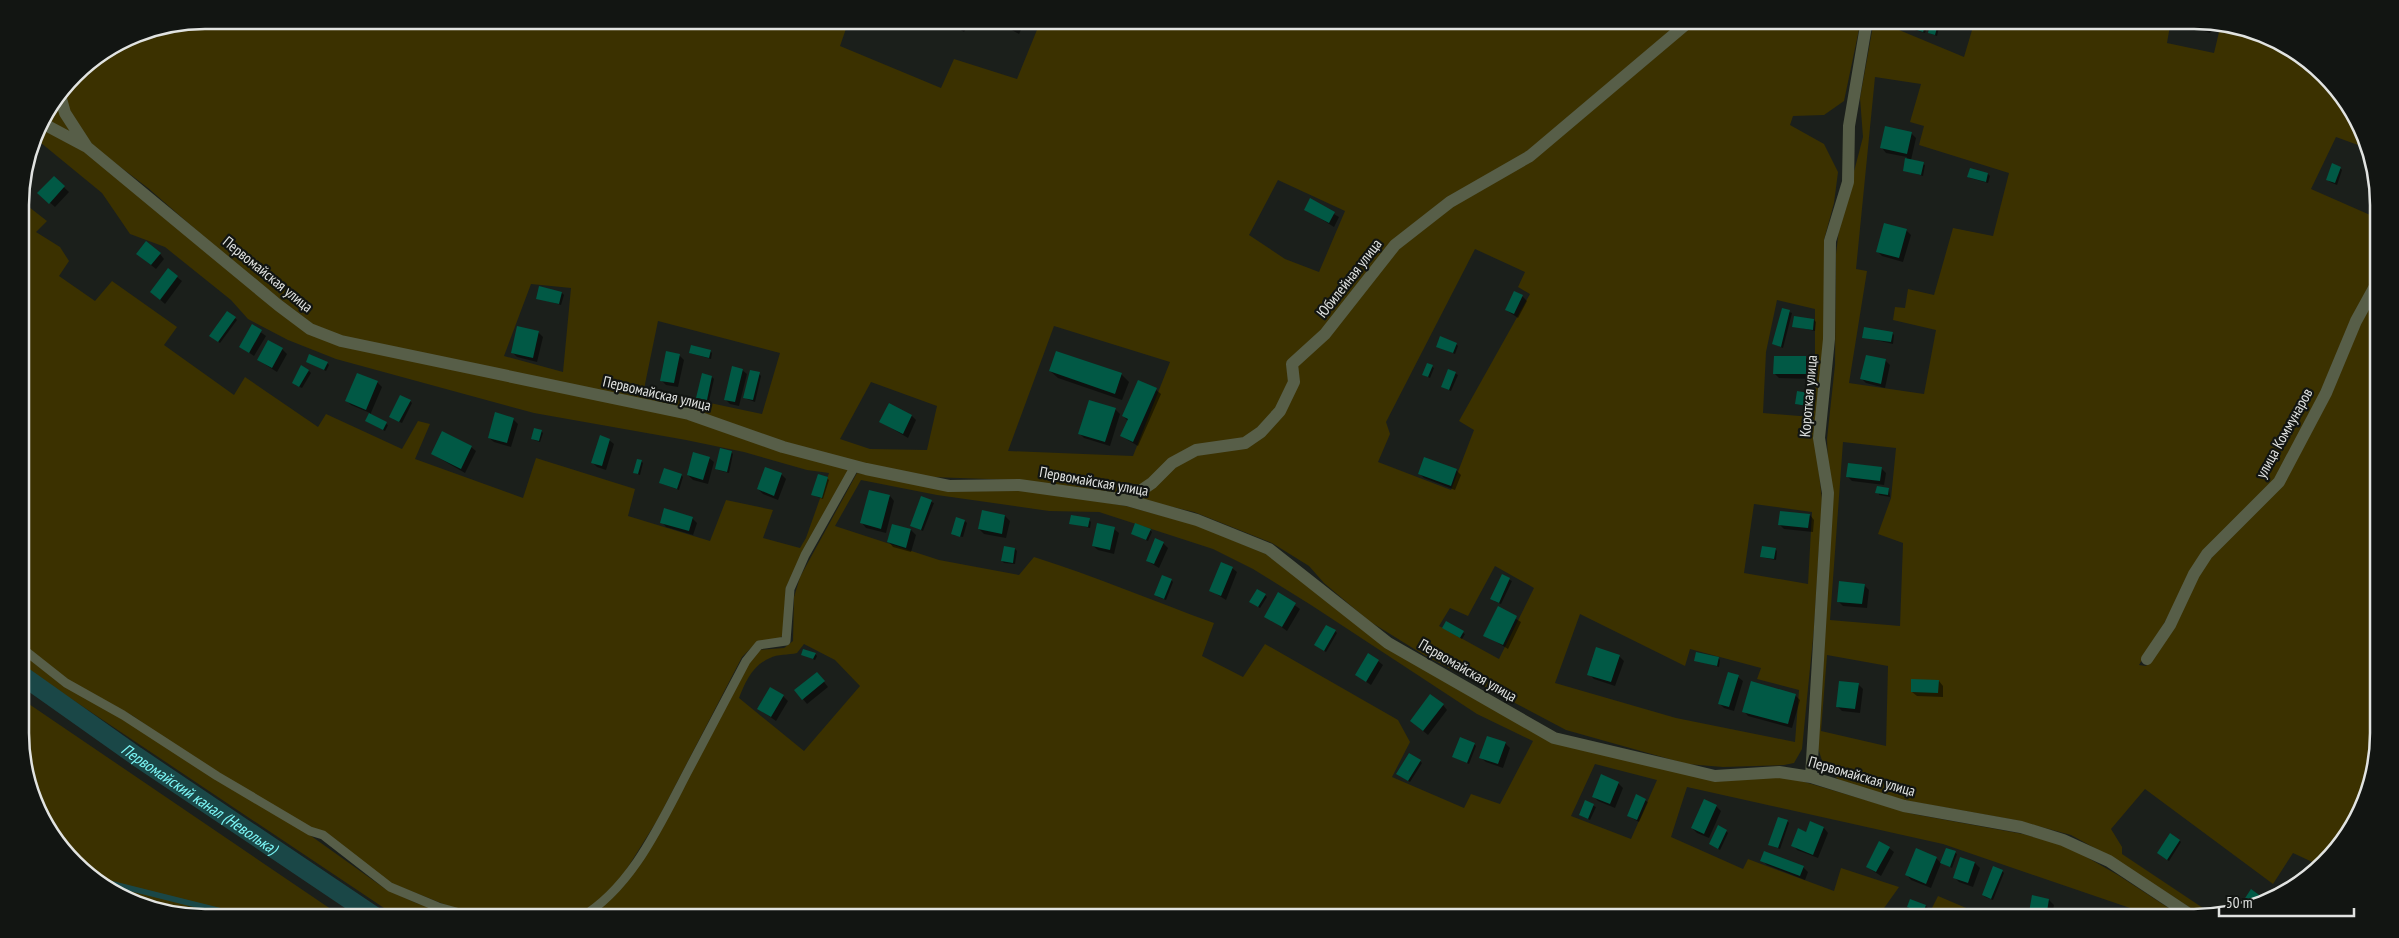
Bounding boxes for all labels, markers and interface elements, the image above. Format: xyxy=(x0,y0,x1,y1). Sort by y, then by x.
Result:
street label: Первомайская улица xyxy=(219,232,317,316)
street label: Юбилейная улица xyxy=(1312,235,1386,321)
street label: Короткая улица xyxy=(1795,354,1821,438)
street label: Первомайская улица xyxy=(601,371,713,415)
street label: улица Коммунаров xyxy=(2251,385,2317,481)
street label: Первомайская улица xyxy=(1038,462,1150,500)
street label: Первомайская улица xyxy=(1415,634,1521,706)
water label: Первомайский канал (Неволька) xyxy=(118,739,283,859)
street label: Первомайская улица xyxy=(1806,752,1918,800)
scale bar xyxy=(2219,886,2354,918)
text: 50 m xyxy=(2226,893,2252,912)

